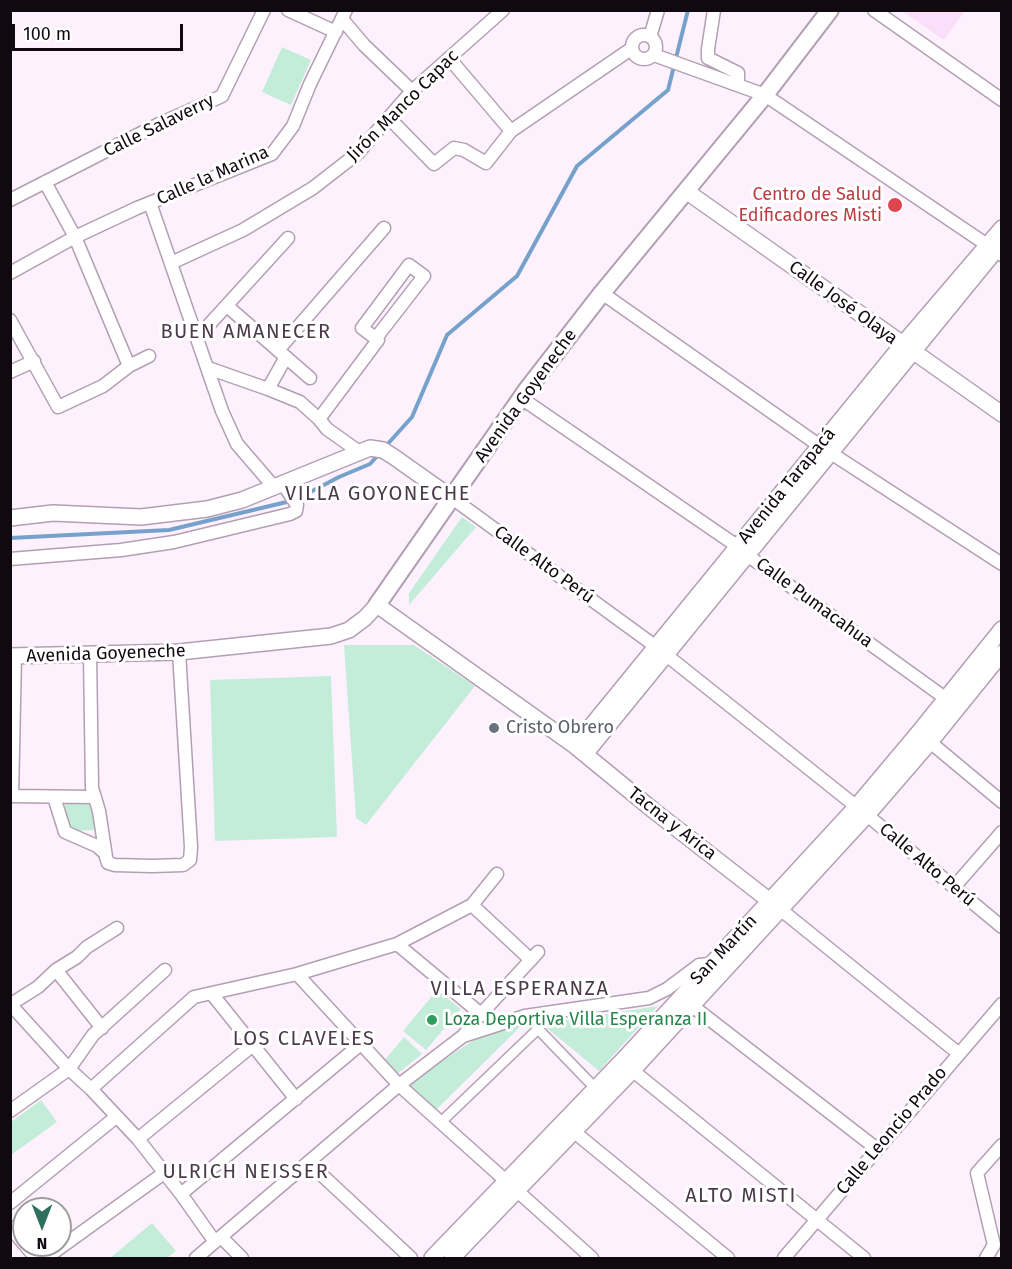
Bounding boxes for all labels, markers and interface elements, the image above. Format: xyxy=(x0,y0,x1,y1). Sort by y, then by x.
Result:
scale bar xyxy=(15,12,186,50)
text: 100 m xyxy=(23,23,71,45)
street label: Jirón Manco Capac xyxy=(343,46,463,166)
street label: Calle Salaverry xyxy=(100,90,218,162)
street label: Calle la Marina xyxy=(154,142,272,210)
place label: Centro de Salud Edificadores Misti xyxy=(739,184,882,226)
marker: Centro de Salud Edificadores Misti xyxy=(886,196,904,214)
street label: Calle José Olaya xyxy=(784,256,902,350)
district label: BUEN AMANECER xyxy=(160,320,332,344)
street label: Avenida Goyeneche xyxy=(470,325,582,467)
street label: Avenida Tarapacá xyxy=(734,424,840,548)
district label: VILLA GOYONECHE xyxy=(285,482,471,506)
street label: Calle Alto Perú xyxy=(490,521,598,609)
street label: Calle Pumacahua xyxy=(751,553,877,653)
street label: Avenida Goyeneche xyxy=(26,640,186,668)
place label: Cristo Obrero xyxy=(506,717,614,739)
marker: Cristo Obrero xyxy=(487,721,501,735)
street label: Tacna y Arica xyxy=(624,783,720,865)
street label: Calle Alto Perú xyxy=(875,819,979,911)
street label: San Martín xyxy=(686,911,762,989)
district label: VILLA ESPERANZA xyxy=(430,977,610,1001)
place label: Loza Deportiva Villa Esperanza II xyxy=(444,1009,707,1031)
marker: Loza Deportiva Villa Esperanza II xyxy=(425,1013,439,1027)
district label: LOS CLAVELES xyxy=(233,1027,375,1051)
street label: Calle Leoncio Prado xyxy=(832,1063,952,1199)
district label: ULRICH NEISSER xyxy=(163,1160,329,1184)
district label: ALTO MISTI xyxy=(685,1184,797,1208)
north arrow xyxy=(12,1197,72,1257)
text: N xyxy=(37,1234,47,1253)

